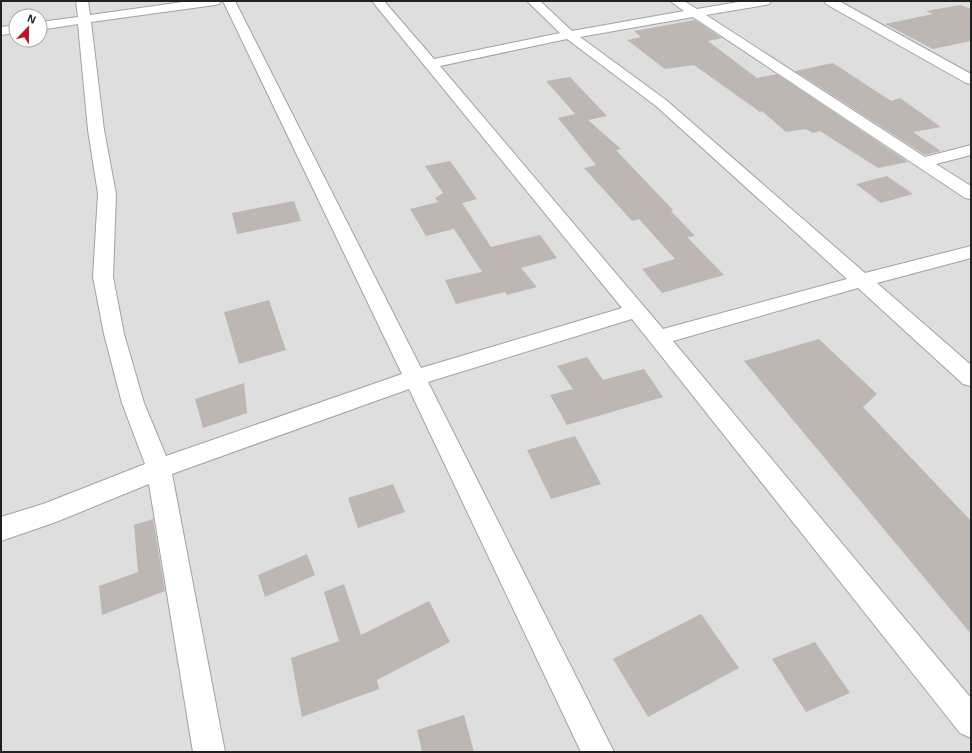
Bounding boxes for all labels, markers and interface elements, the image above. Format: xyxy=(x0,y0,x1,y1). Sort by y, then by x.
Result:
north arrow xyxy=(8,8,48,48)
text: N xyxy=(26,12,38,26)

